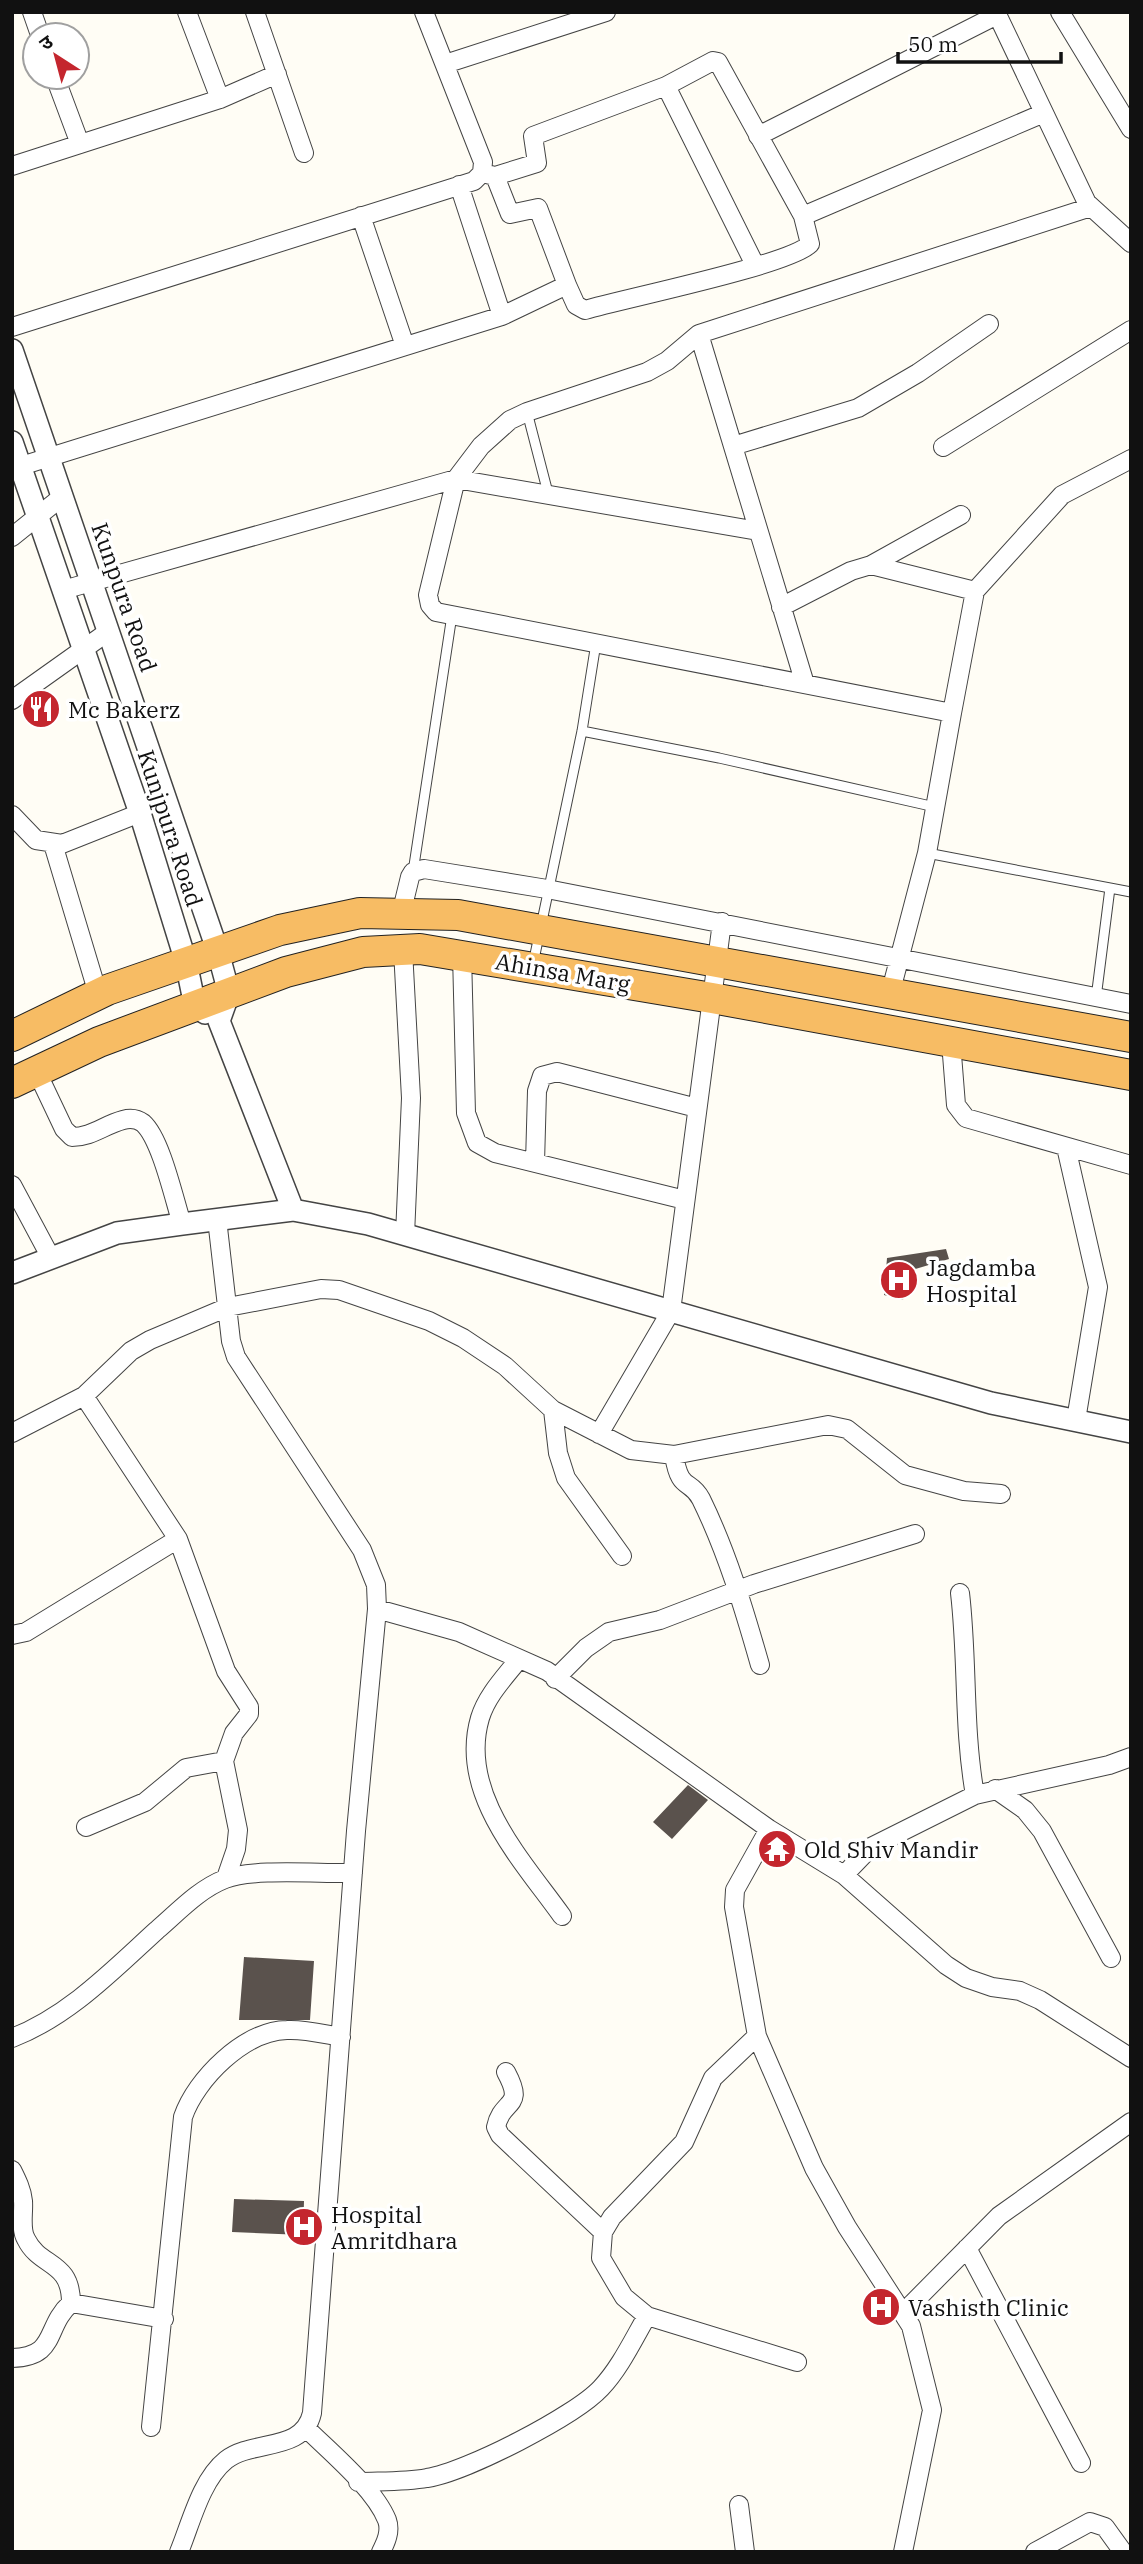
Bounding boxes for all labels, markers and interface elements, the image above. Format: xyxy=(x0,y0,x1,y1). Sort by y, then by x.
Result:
north arrow xyxy=(21,21,91,91)
scale bar xyxy=(898,21,1061,65)
text: उ xyxy=(34,29,58,55)
text: 50 m xyxy=(908,30,958,58)
street label: Kunpura Road xyxy=(85,518,165,676)
restaurant icon: Mc Bakerz xyxy=(20,688,62,730)
place label: Mc Bakerz xyxy=(68,694,181,724)
street label: Kunjpura Road xyxy=(132,746,210,910)
street label: Ahinsa Marg xyxy=(493,945,633,999)
place label: Jagdamba Hospital xyxy=(926,1252,1036,1308)
hospital icon: Jagdamba Hospital xyxy=(878,1259,920,1301)
temple icon: Old Shiv Mandir xyxy=(756,1828,798,1870)
place label: Old Shiv Mandir xyxy=(804,1834,978,1864)
place label: Hospital Amritdhara xyxy=(331,2199,458,2255)
hospital icon: Hospital Amritdhara xyxy=(283,2206,325,2248)
hospital icon: Vashisth Clinic xyxy=(860,2286,902,2328)
place label: Vashisth Clinic xyxy=(908,2292,1069,2322)

